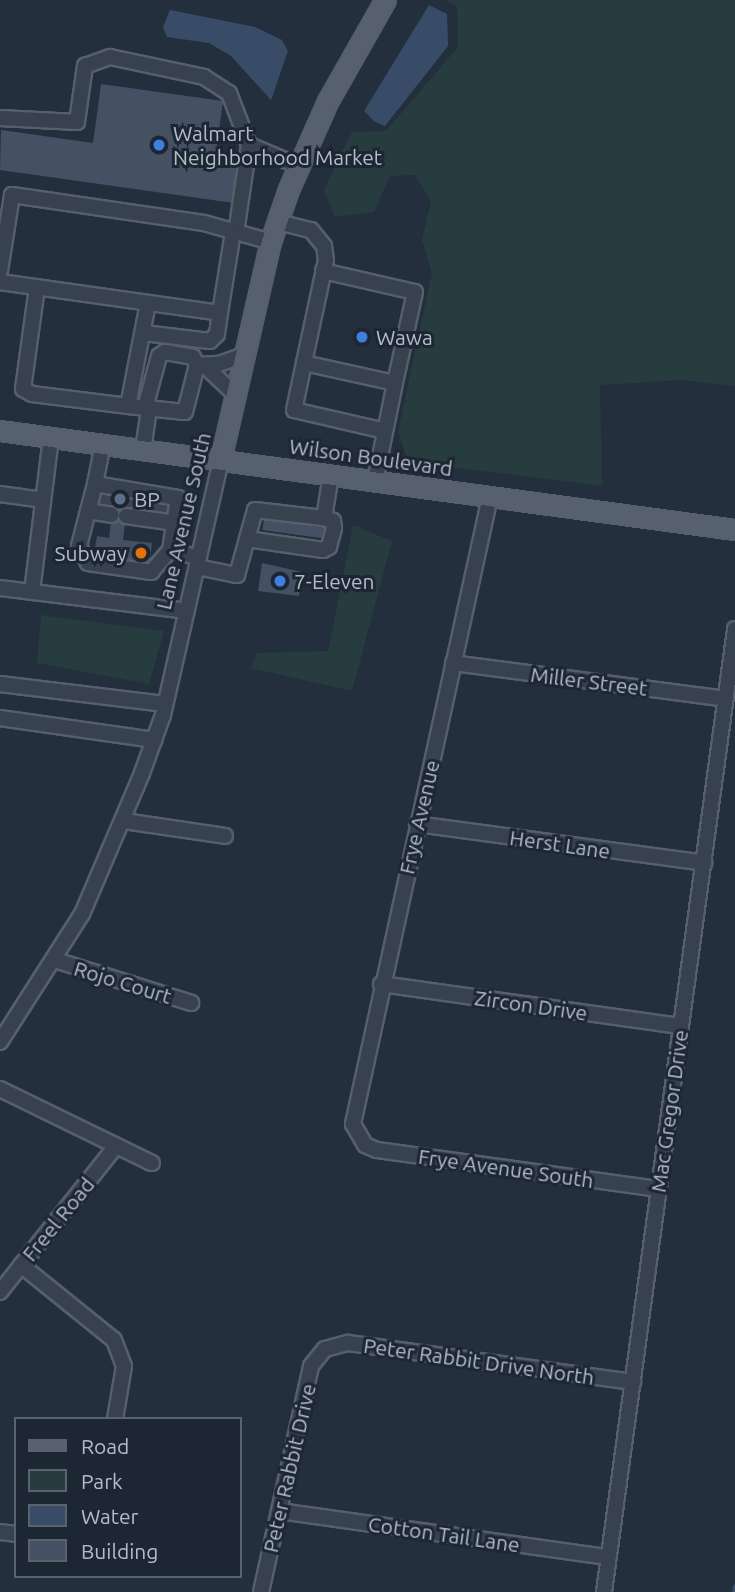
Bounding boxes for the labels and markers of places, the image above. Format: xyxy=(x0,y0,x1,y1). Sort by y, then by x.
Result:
place label: Walmart Neighborhood Market xyxy=(173,120,382,170)
marker: Walmart Neighborhood Market xyxy=(151,137,167,153)
place label: Wawa xyxy=(376,324,433,350)
marker: Wawa xyxy=(354,329,370,345)
place label: BP xyxy=(134,486,160,512)
marker: BP xyxy=(112,491,128,507)
place label: Subway xyxy=(55,540,127,566)
marker: Subway xyxy=(133,545,149,561)
place label: 7-Eleven xyxy=(294,568,375,594)
marker: 7-Eleven xyxy=(272,573,288,589)

